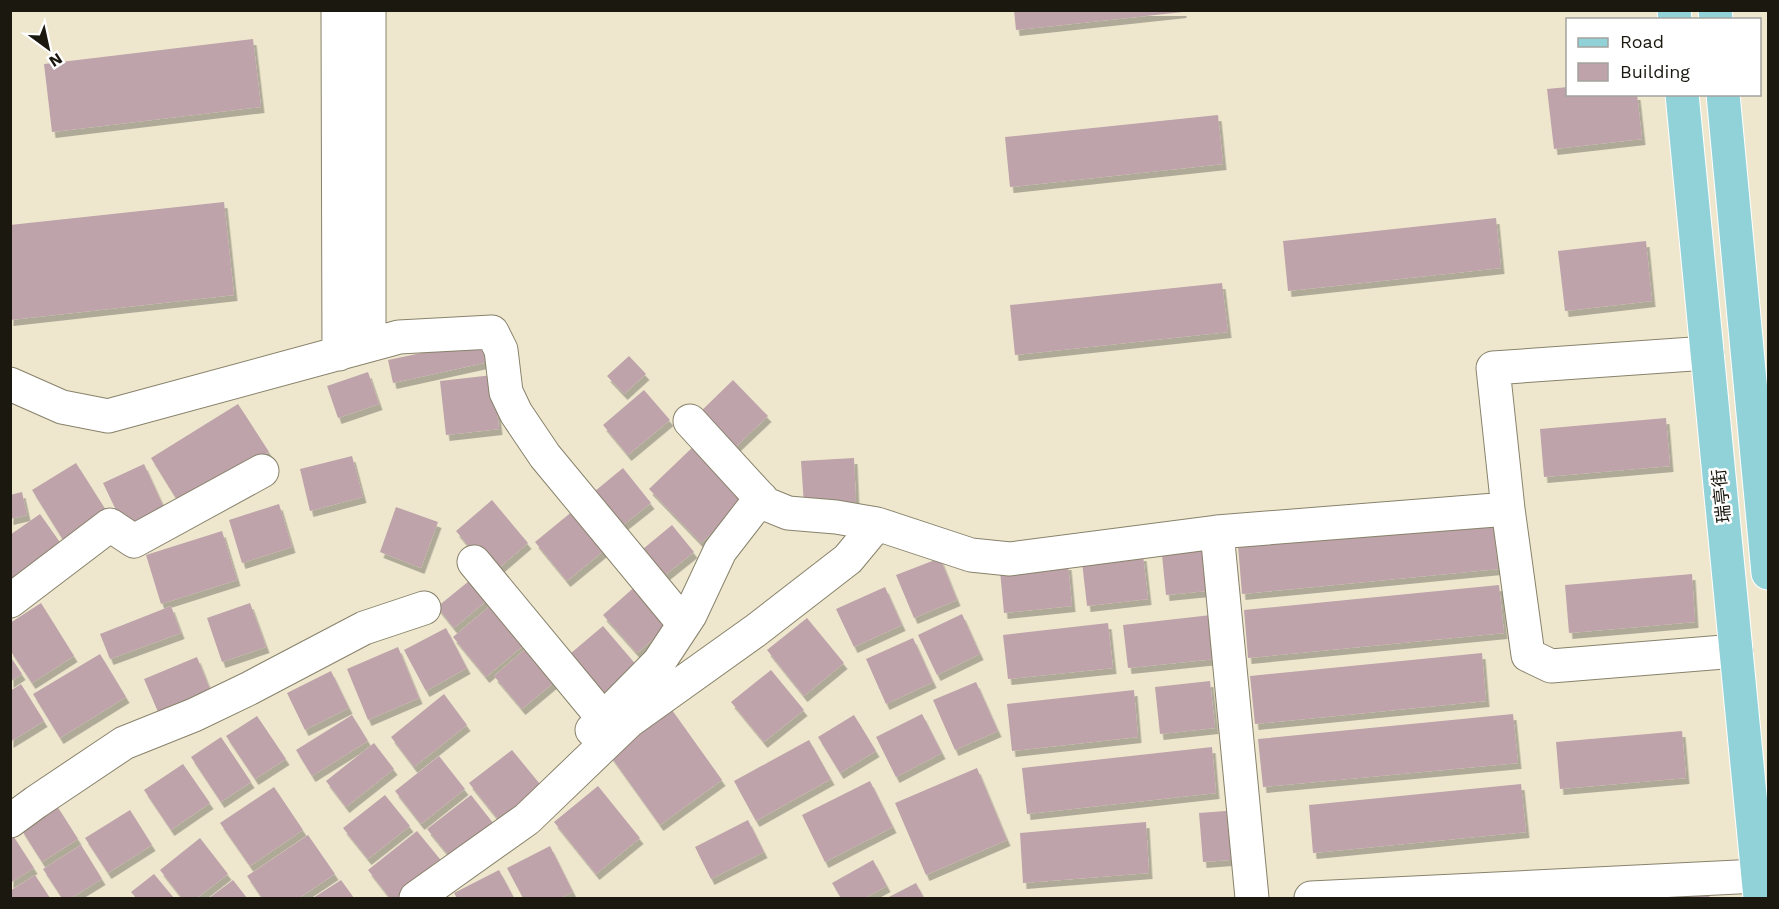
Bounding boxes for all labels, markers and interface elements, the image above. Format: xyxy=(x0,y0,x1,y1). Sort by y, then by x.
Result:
north arrow xyxy=(18,18,78,78)
legend xyxy=(1566,18,1761,96)
text: Road xyxy=(1620,31,1664,52)
text: N xyxy=(46,49,66,71)
text: Building xyxy=(1620,61,1690,82)
street label: 瑞亭街 xyxy=(1708,468,1734,524)

